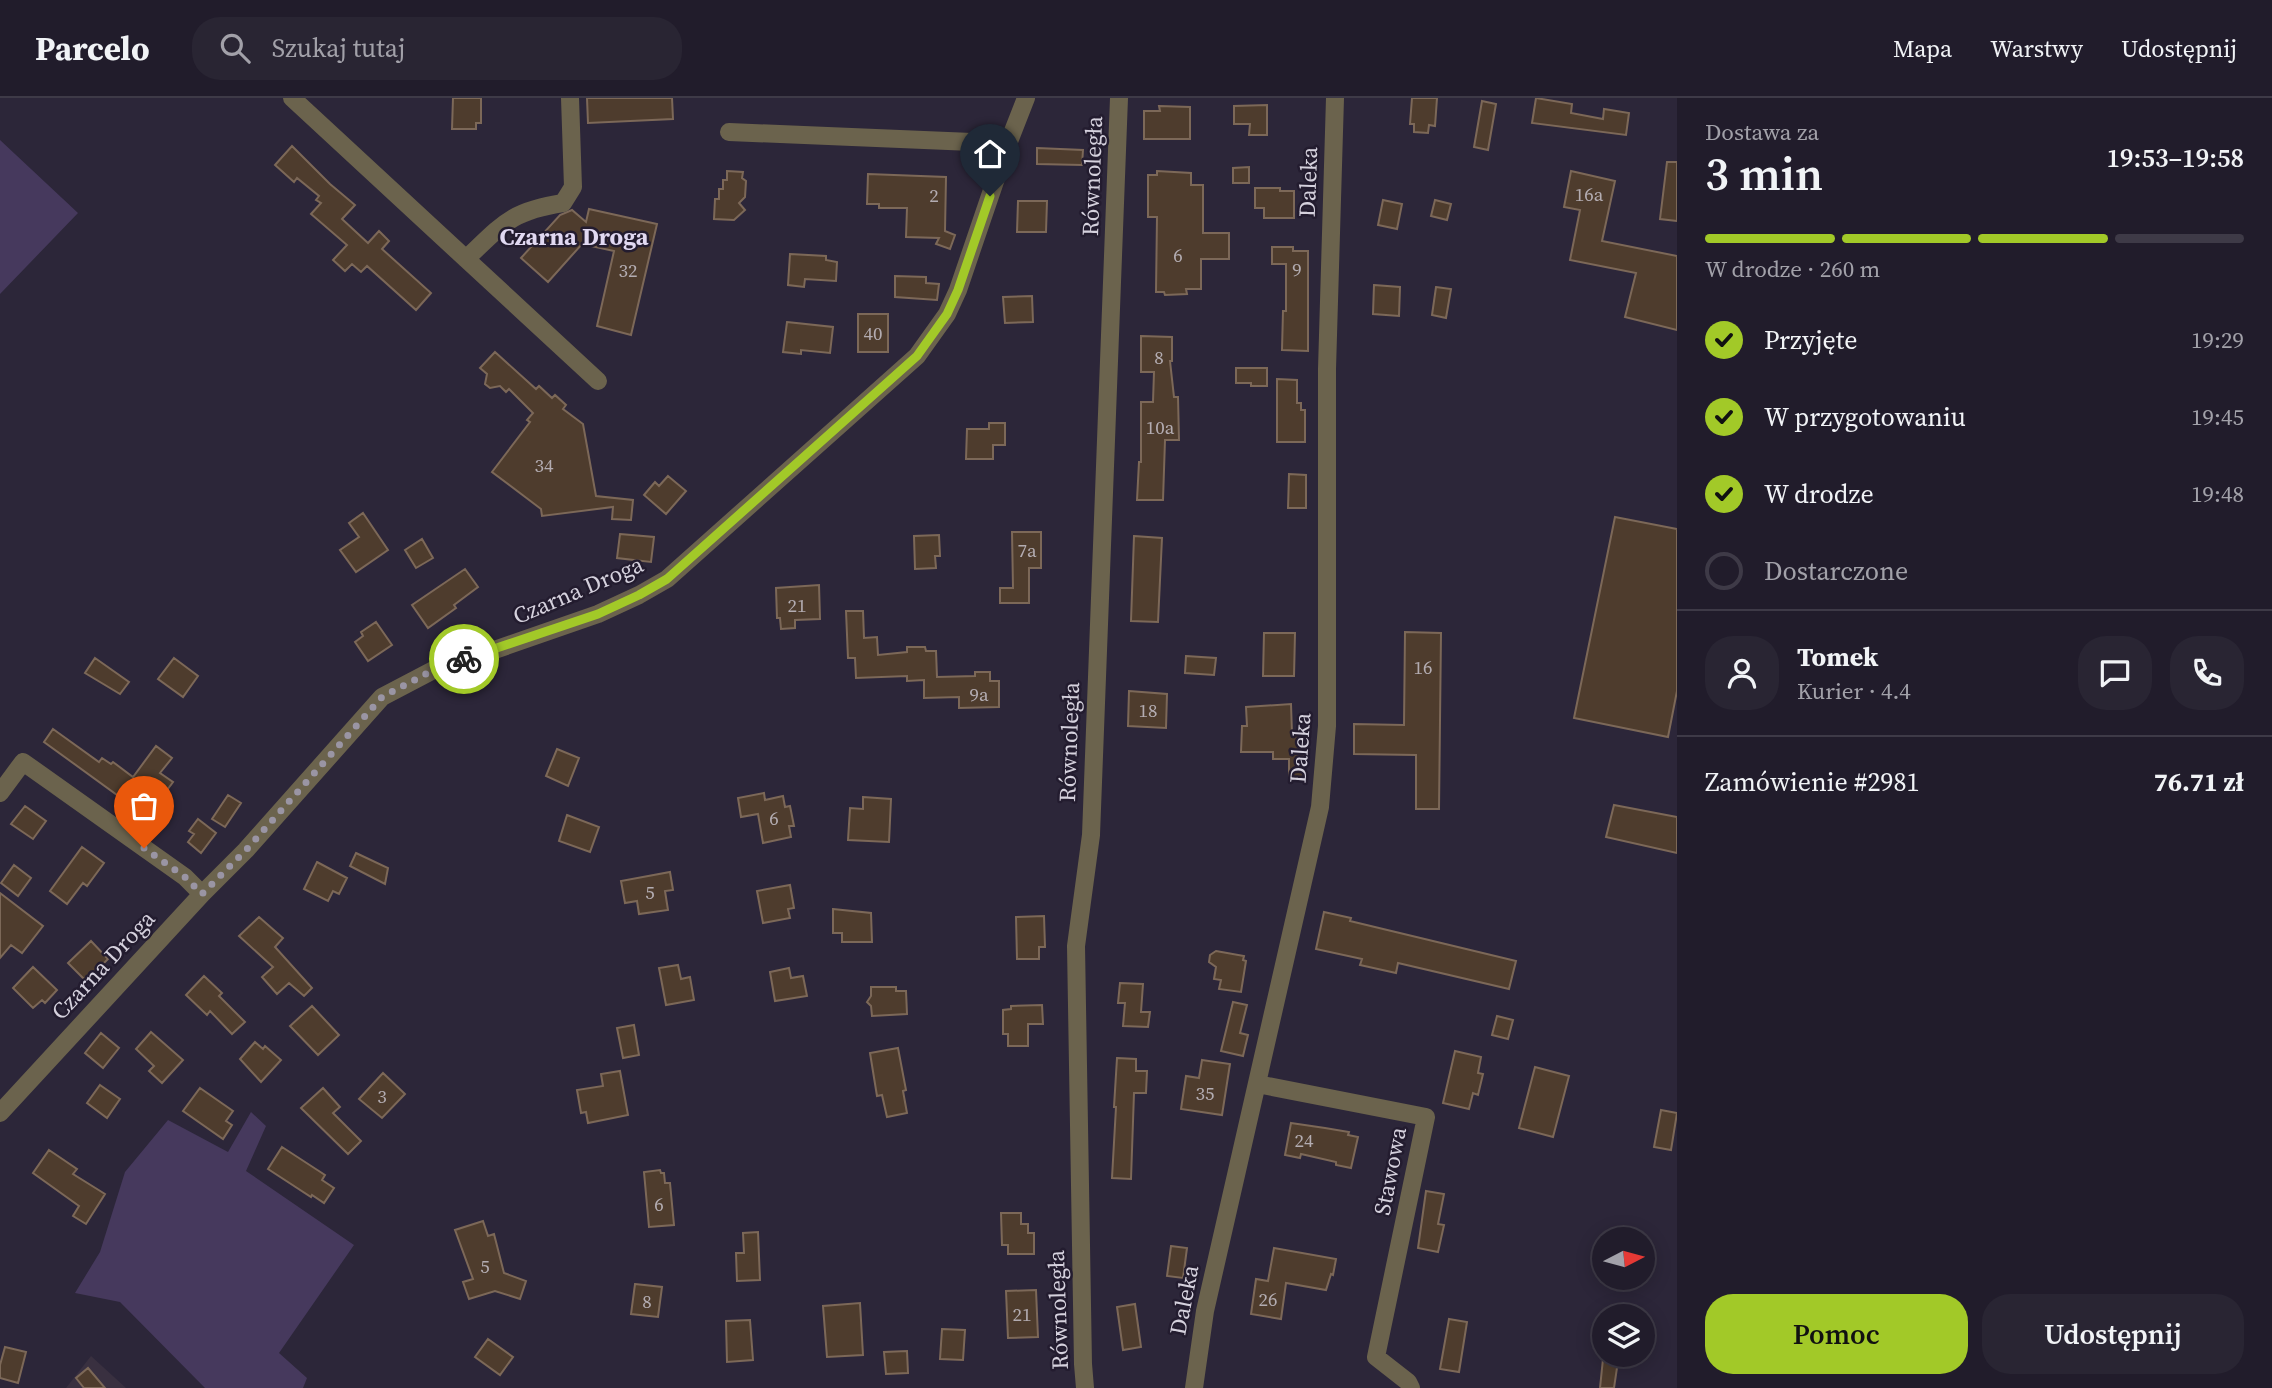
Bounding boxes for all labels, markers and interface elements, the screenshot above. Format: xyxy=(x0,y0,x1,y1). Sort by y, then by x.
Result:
search box xyxy=(192,17,682,80)
text: Parcelo xyxy=(35,26,150,71)
icon: search xyxy=(216,29,254,67)
text: Szukaj tutaj xyxy=(272,30,405,66)
text: Mapa xyxy=(1893,32,1952,65)
text: Warstwy xyxy=(1990,32,2083,65)
text: Udostępnij xyxy=(2121,32,2237,65)
street label: Równoległa xyxy=(1074,115,1110,236)
text: Dostawa za xyxy=(1705,116,1819,148)
pin xyxy=(960,124,1020,196)
icon: home xyxy=(971,135,1009,173)
text: 19:53–19:58 xyxy=(2107,140,2244,176)
text: 3 min xyxy=(1705,142,1823,205)
street label: Daleka xyxy=(1291,146,1325,218)
house number: 16a xyxy=(1575,181,1604,207)
house number: 2 xyxy=(929,182,939,208)
district label: Czarna Droga xyxy=(499,220,649,253)
house number: 6 xyxy=(1173,242,1183,268)
text: W drodze · 260 m xyxy=(1705,253,1880,285)
house number: 9 xyxy=(1292,256,1302,282)
house number: 32 xyxy=(618,257,638,283)
house number: 40 xyxy=(863,320,883,346)
icon: check xyxy=(1705,321,1743,359)
text: Przyjęte xyxy=(1764,322,1857,358)
text: 19:29 xyxy=(2191,324,2244,356)
house number: 8 xyxy=(1154,344,1164,370)
icon: check xyxy=(1705,398,1743,436)
text: W przygotowaniu xyxy=(1764,399,1966,435)
text: 19:45 xyxy=(2191,401,2244,433)
house number: 10a xyxy=(1146,414,1175,440)
house number: 34 xyxy=(534,452,554,478)
icon: check xyxy=(1705,475,1743,513)
text: W drodze xyxy=(1764,476,1874,512)
text: 19:48 xyxy=(2191,478,2244,510)
house number: 7a xyxy=(1017,537,1037,563)
street label: Czarna Droga xyxy=(508,548,648,632)
text: Dostarczone xyxy=(1764,553,1908,589)
house number: 21 xyxy=(787,592,807,618)
courier xyxy=(429,624,499,694)
button: person xyxy=(1705,636,1779,710)
button: chat xyxy=(2078,636,2152,710)
button: phone xyxy=(2170,636,2244,710)
text: Tomek xyxy=(1797,639,1878,675)
icon: bike xyxy=(445,640,483,678)
house number: 16 xyxy=(1413,654,1433,680)
text: Kurier · 4.4 xyxy=(1797,675,1911,707)
house number: 9a xyxy=(969,681,989,707)
street label: Równoległa xyxy=(1051,681,1087,802)
house number: 18 xyxy=(1138,697,1158,723)
street label: Daleka xyxy=(1282,711,1318,784)
text: Zamówienie #2981 xyxy=(1705,764,1920,800)
text: 76.71 zł xyxy=(2154,764,2244,800)
pin xyxy=(114,776,174,848)
icon: bag xyxy=(125,787,163,825)
house number: 6 xyxy=(769,805,779,831)
house number: 5 xyxy=(645,879,655,905)
street label: Czarna Droga xyxy=(44,903,162,1027)
house number: 35 xyxy=(1195,1080,1215,1106)
house number: 3 xyxy=(377,1083,387,1109)
street label: Stawowa xyxy=(1366,1124,1414,1218)
house number: 24 xyxy=(1294,1127,1314,1153)
house number: 6 xyxy=(654,1191,664,1217)
north arrow xyxy=(1592,1227,1656,1290)
map controls xyxy=(1592,1227,1655,1367)
street label: Równoległa xyxy=(1040,1249,1076,1370)
house number: 5 xyxy=(480,1253,490,1279)
street label: Daleka xyxy=(1162,1262,1207,1338)
house number: 26 xyxy=(1258,1286,1278,1312)
house number: 8 xyxy=(642,1288,652,1314)
button: Pomoc xyxy=(1705,1294,1968,1374)
button: Udostępnij xyxy=(1982,1294,2244,1374)
house number: 21 xyxy=(1012,1301,1032,1327)
button: layers xyxy=(1592,1304,1655,1367)

